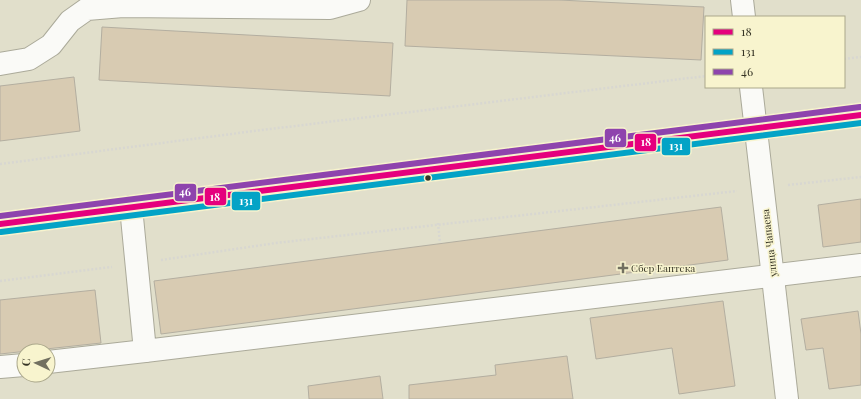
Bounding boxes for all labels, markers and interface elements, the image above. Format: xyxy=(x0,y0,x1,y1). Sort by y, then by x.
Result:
legend xyxy=(705,16,845,88)
text: 18 xyxy=(741,23,752,39)
text: 131 xyxy=(741,43,756,59)
text: 46 xyxy=(741,63,753,79)
line badge: 46 xyxy=(604,128,627,148)
text: 46 xyxy=(609,130,621,145)
line badge: 18 xyxy=(634,133,657,152)
text: 18 xyxy=(641,134,651,149)
line badge: 131 xyxy=(661,137,691,156)
text: 131 xyxy=(669,138,683,153)
unlabelled marker xyxy=(423,173,433,183)
line badge: 46 xyxy=(174,183,197,202)
text: 46 xyxy=(179,184,191,199)
line badge: 18 xyxy=(204,187,227,206)
text: 18 xyxy=(210,189,220,204)
line badge: 131 xyxy=(231,191,261,211)
text: 131 xyxy=(239,193,253,208)
street label: улица Чапаева xyxy=(758,209,780,278)
place label: Сбер Еаптека xyxy=(631,261,695,275)
marker: Сбер Еаптека xyxy=(618,263,628,273)
north arrow xyxy=(16,343,56,383)
text: С xyxy=(18,358,33,367)

